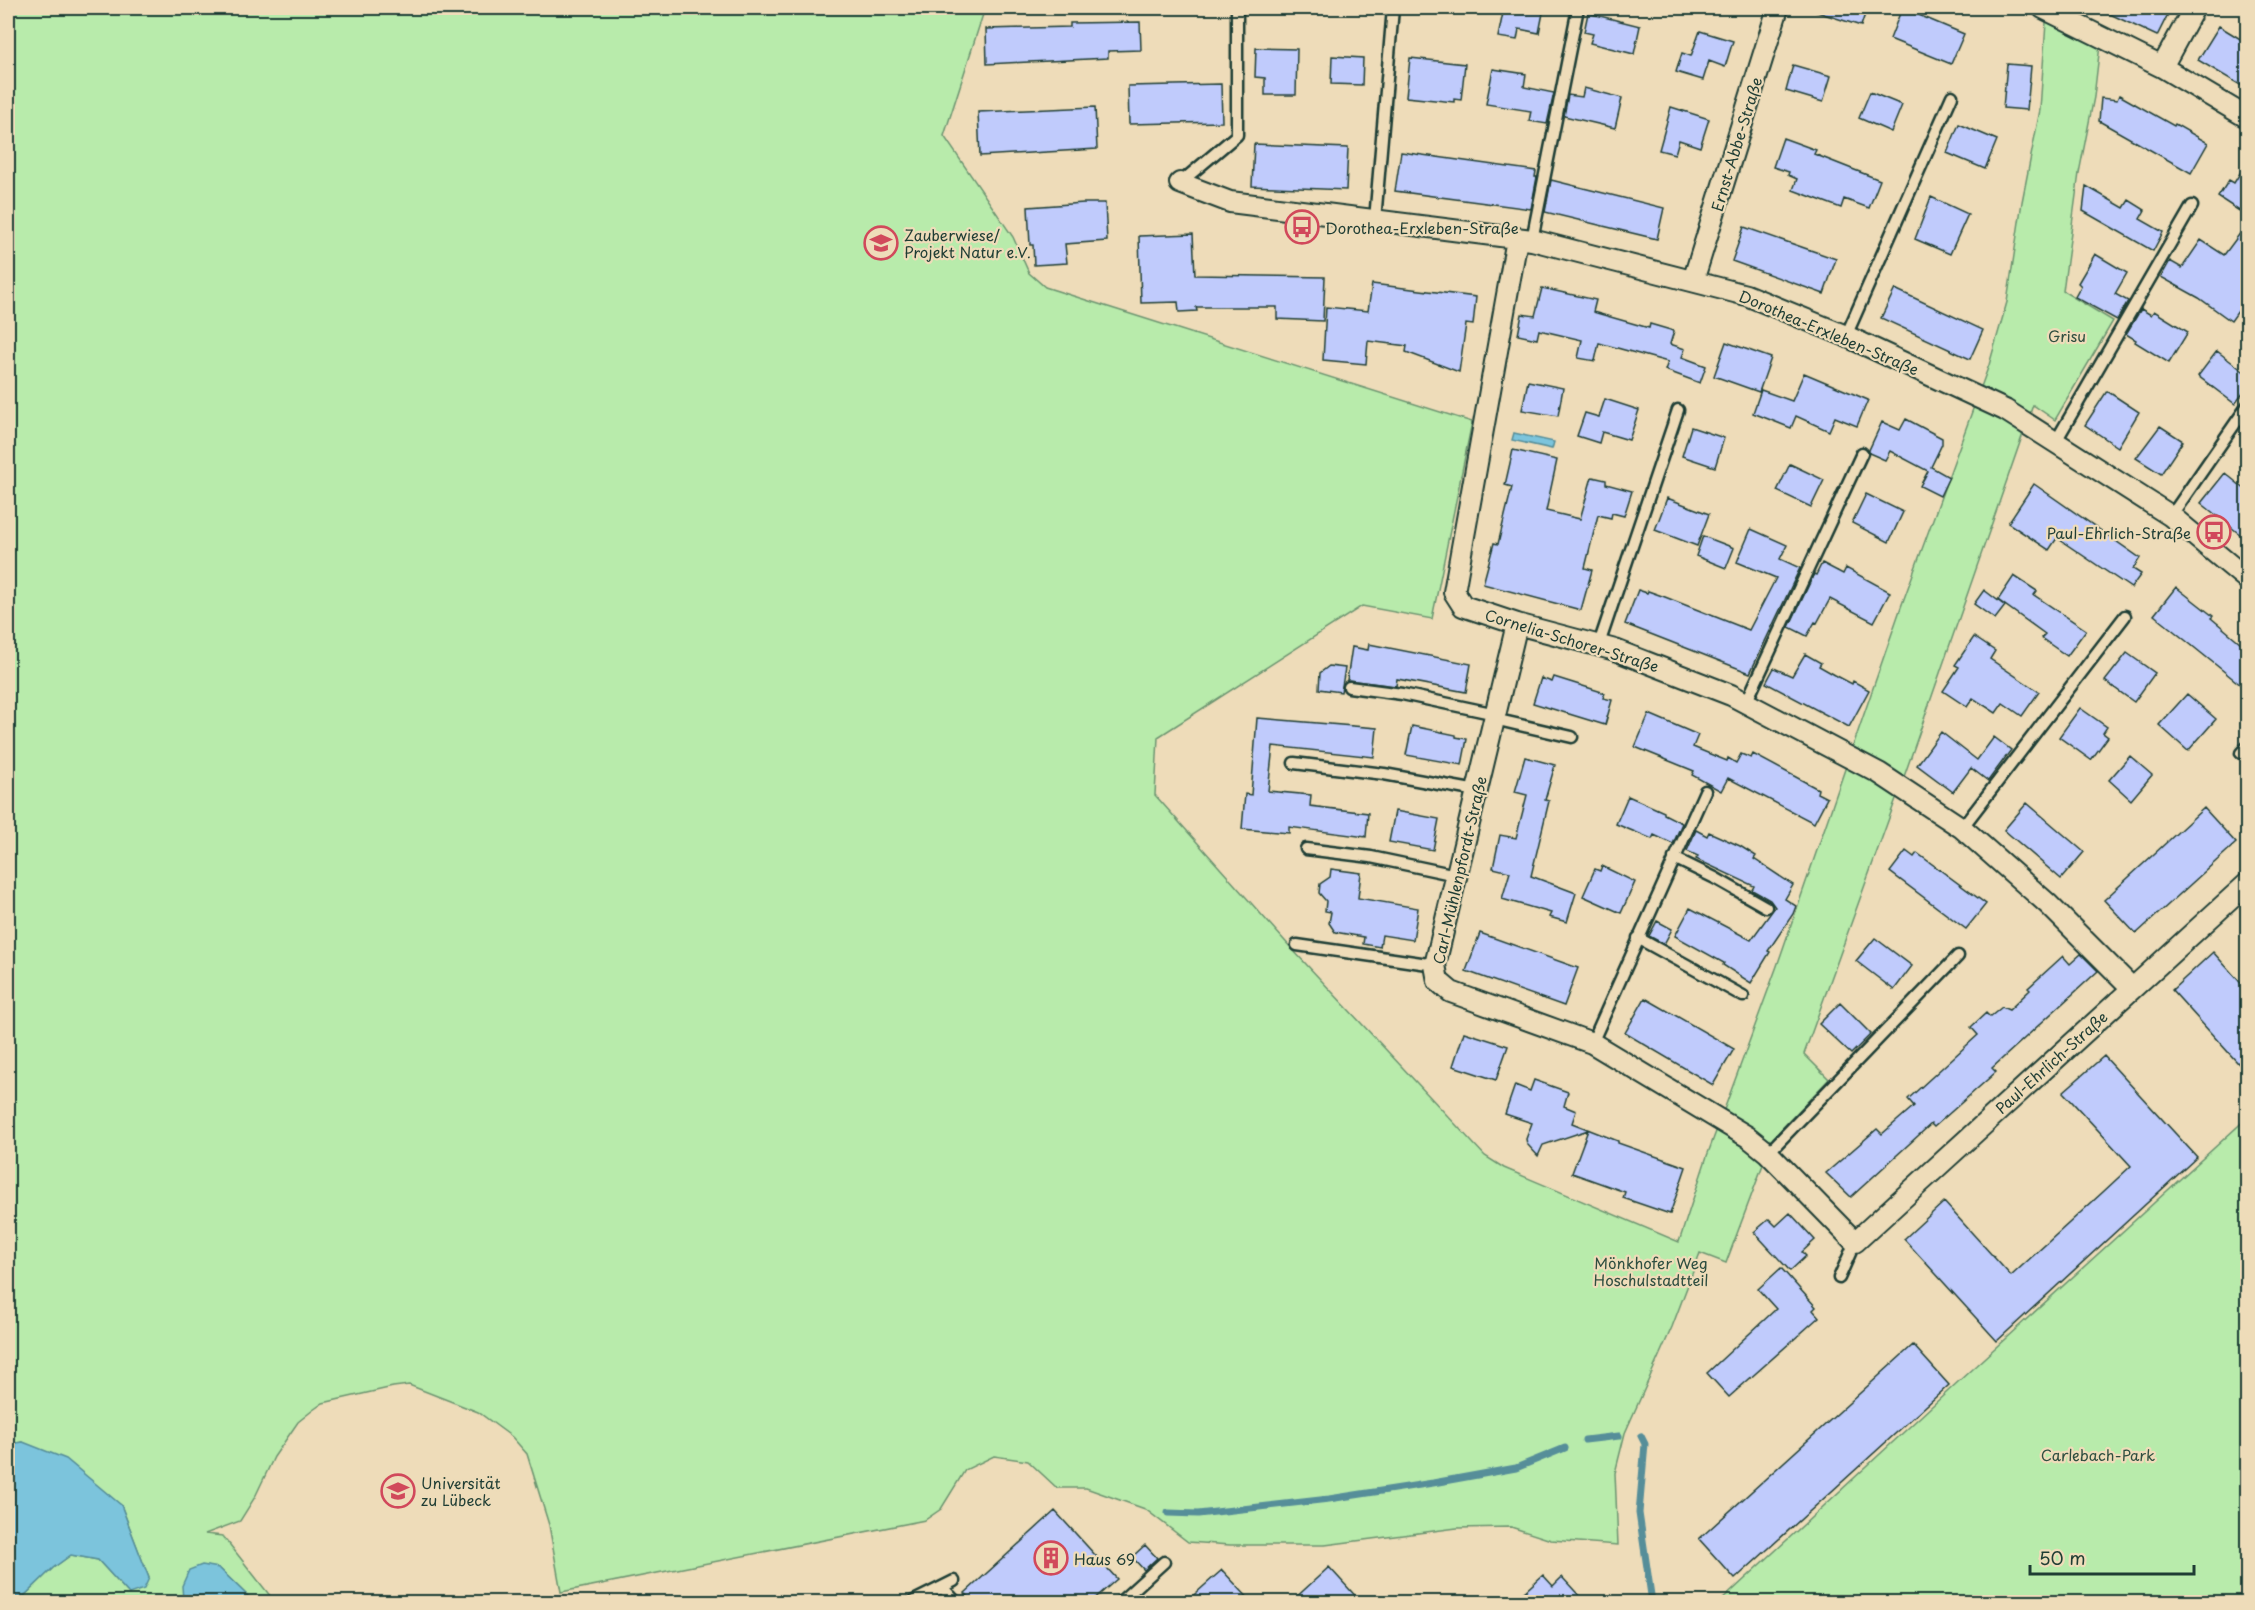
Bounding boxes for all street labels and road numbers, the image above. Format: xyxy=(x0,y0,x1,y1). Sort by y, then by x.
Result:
street label: Ernst-Abbe-Straße xyxy=(1705,74,1767,214)
street label: Dorothea-Erxleben-Straße xyxy=(1735,284,1923,380)
street label: Cornelia-Schorer-Straße xyxy=(1482,603,1662,677)
street label: Carl-Mühlenpfordt-Straße xyxy=(1426,774,1492,966)
street label: Paul-Ehrlich-Straße xyxy=(1990,1005,2112,1119)

